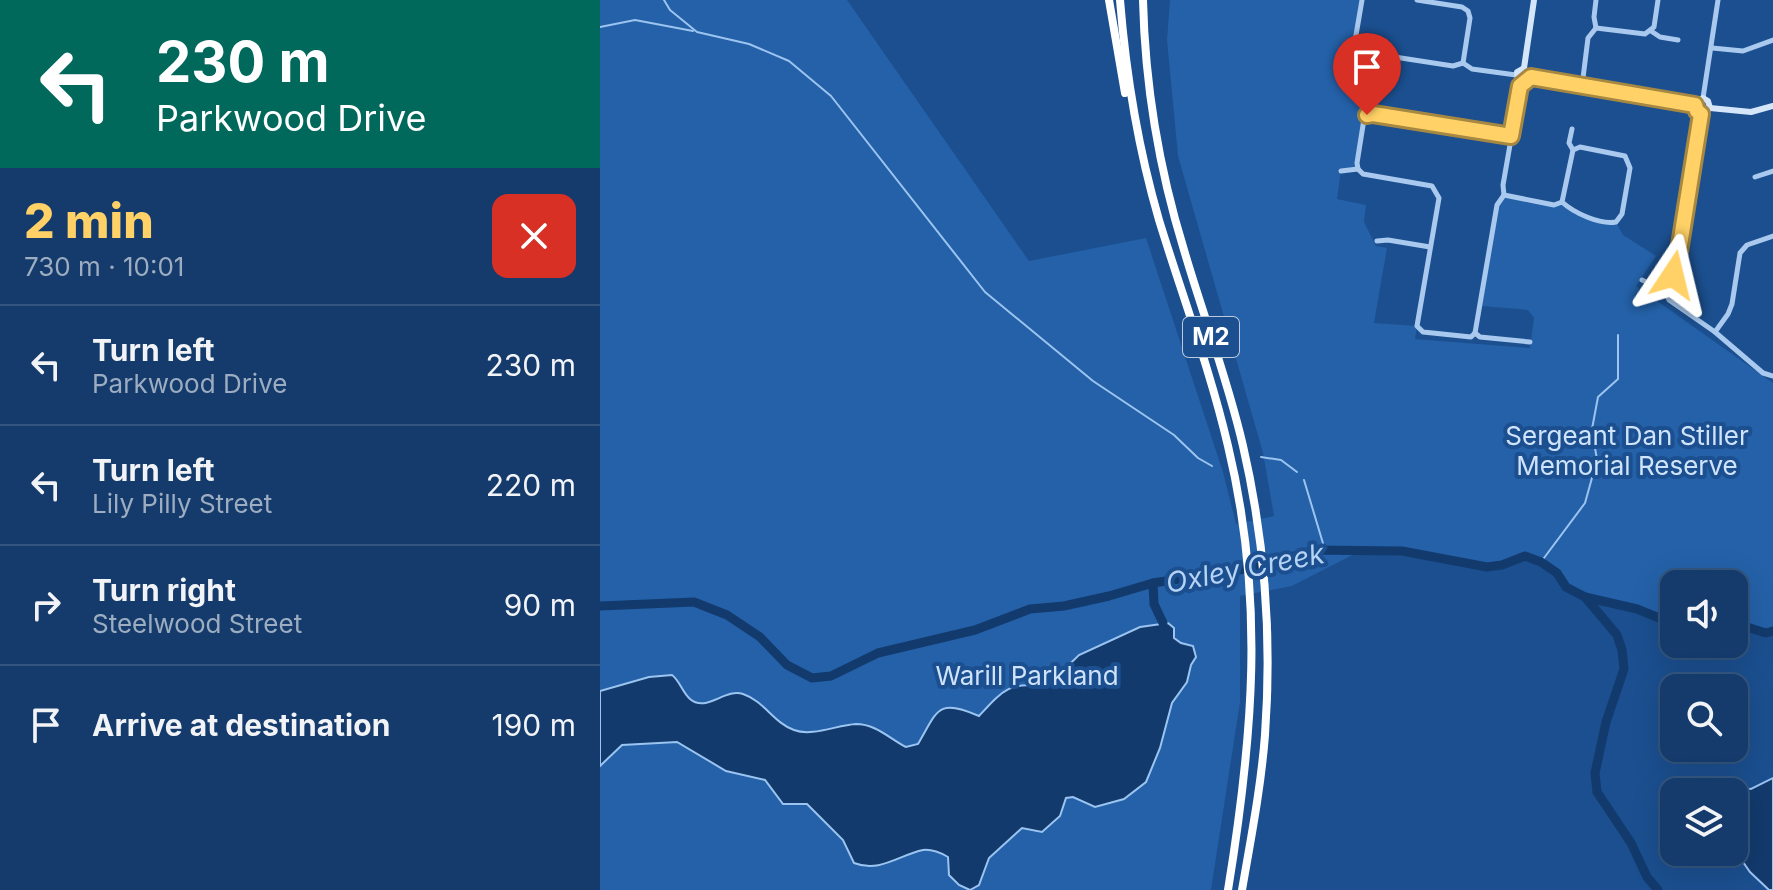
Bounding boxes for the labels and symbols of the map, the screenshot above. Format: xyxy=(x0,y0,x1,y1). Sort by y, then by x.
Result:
pin xyxy=(1333,33,1401,115)
position arrow xyxy=(1631,233,1715,317)
road number: M2 xyxy=(1183,317,1239,357)
park label: Sergeant Dan Stiller Memorial Reserve xyxy=(1505,420,1749,481)
water label: Oxley Creek xyxy=(1163,536,1328,600)
park label: Warill Parkland xyxy=(935,660,1119,691)

